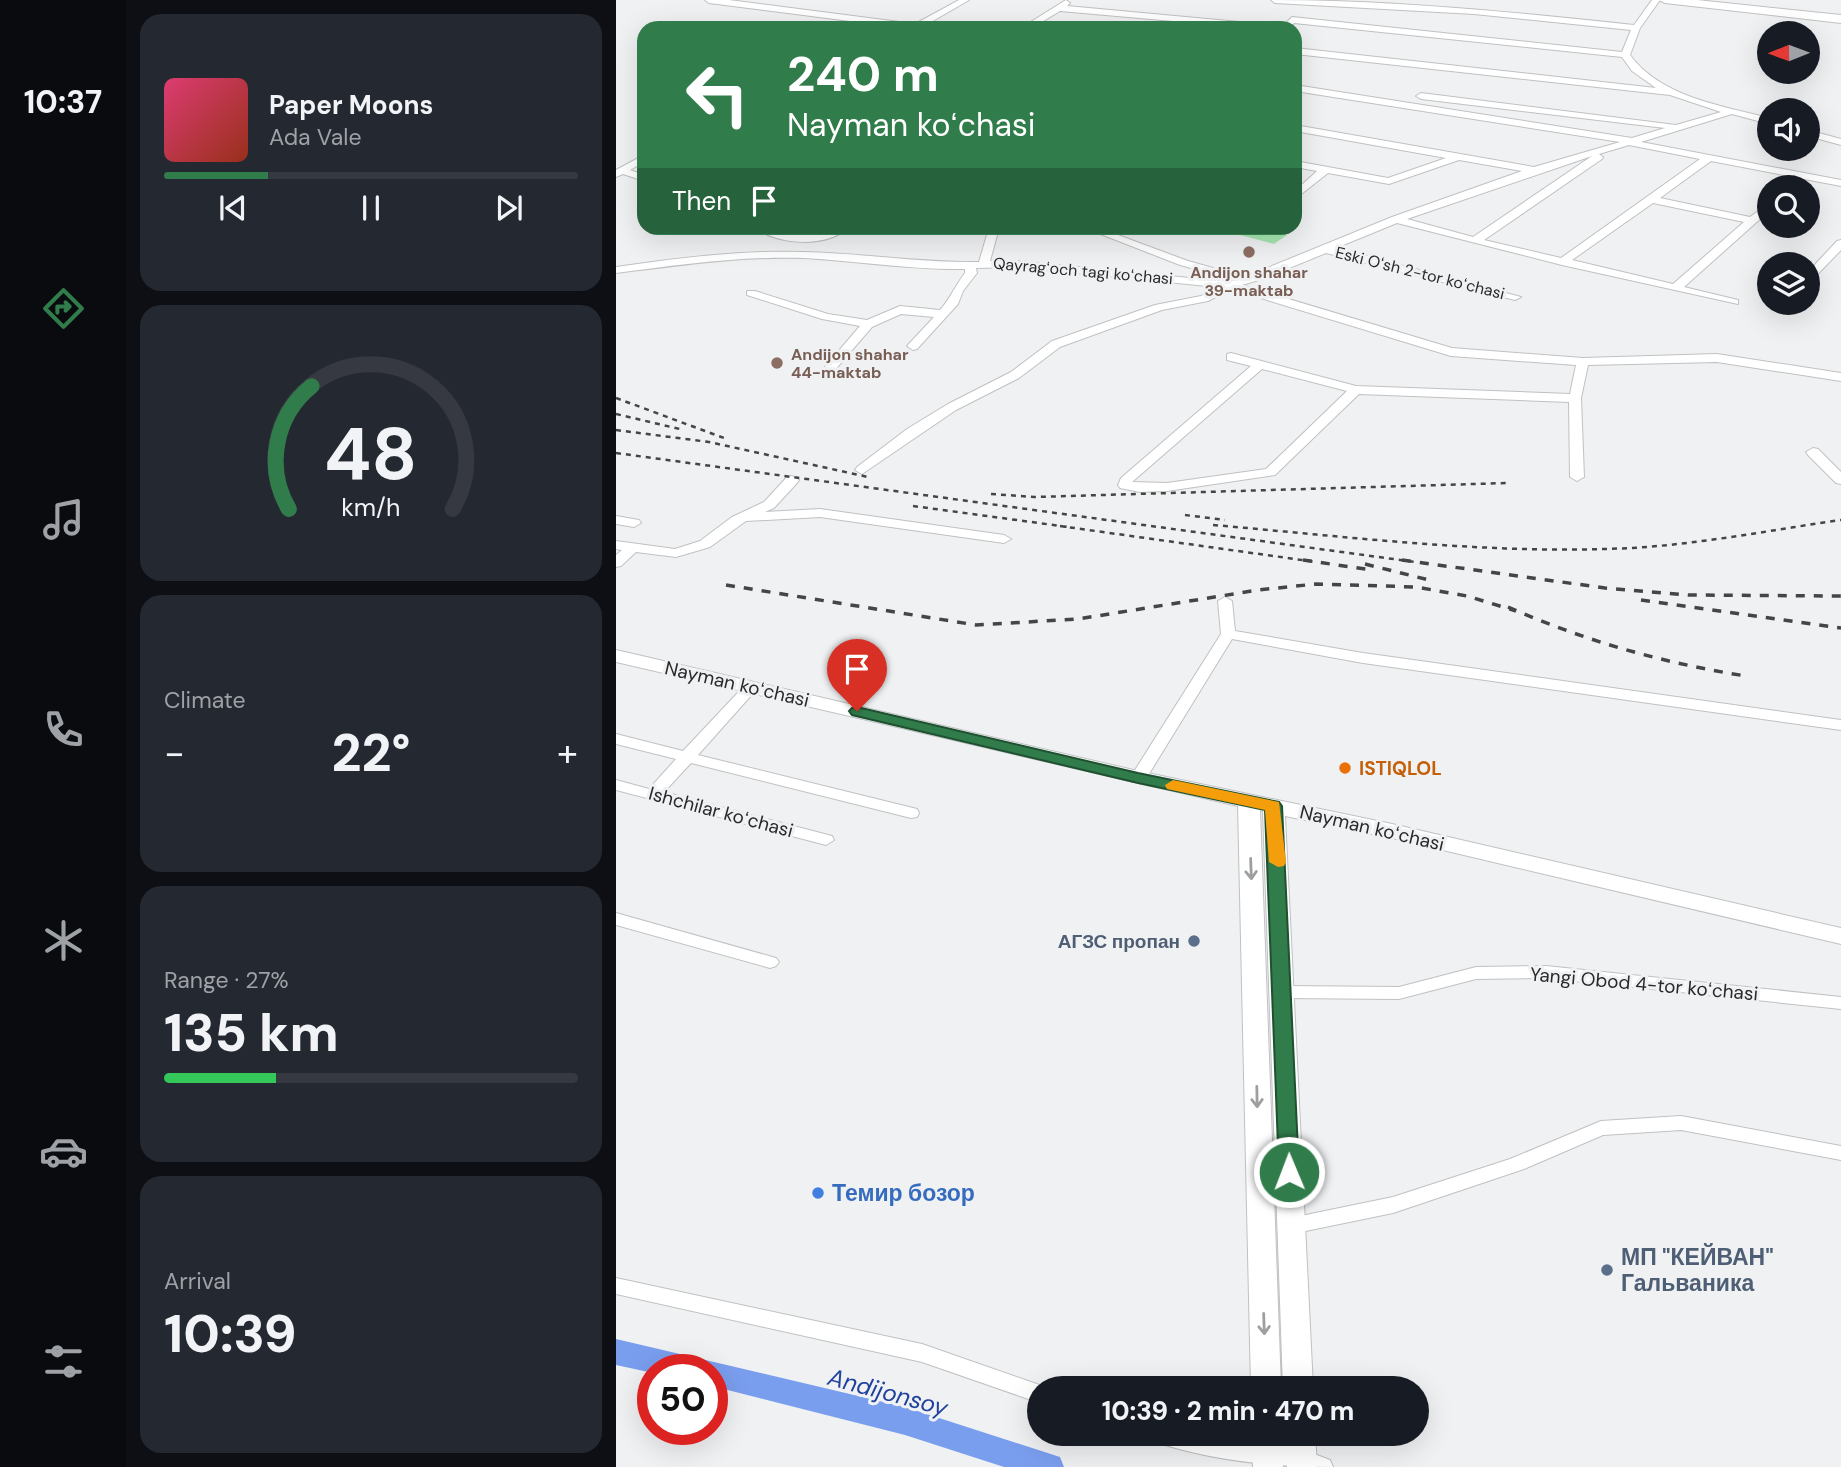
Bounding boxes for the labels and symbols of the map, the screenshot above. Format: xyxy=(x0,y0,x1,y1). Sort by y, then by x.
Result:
north arrow xyxy=(1757,21,1820,84)
street label: Eski Oʻsh 2-tor koʻchasi xyxy=(1333,242,1507,304)
marker: Andijon shahar 39-maktab xyxy=(1241,244,1257,260)
street label: Qayragʻoch tagi koʻchasi xyxy=(992,253,1174,289)
place label: Andijon shahar 39-maktab xyxy=(1190,262,1308,301)
place label: Andijon shahar 44-maktab xyxy=(791,344,909,383)
marker: Andijon shahar 44-maktab xyxy=(769,355,785,371)
pin xyxy=(827,639,887,711)
street label: Nayman koʻchasi xyxy=(662,655,812,713)
place label: ISTIQLOL xyxy=(1359,756,1442,781)
marker: ISTIQLOL xyxy=(1337,760,1353,776)
street label: Ishchilar koʻchasi xyxy=(646,781,796,843)
street label: Nayman koʻchasi xyxy=(1297,799,1447,857)
one-way arrow xyxy=(1244,858,1257,881)
place label: АГЗС пропан xyxy=(1058,929,1180,954)
marker: АГЗС пропан xyxy=(1186,933,1202,949)
street label: Yangi Obod 4-tor koʻchasi xyxy=(1529,962,1759,1006)
one-way arrow xyxy=(1250,1085,1263,1108)
position arrow xyxy=(1252,1135,1326,1209)
place label: Темир бозор xyxy=(832,1178,975,1208)
marker: Темир бозор xyxy=(810,1185,826,1201)
place label: МП "КЕЙВАН" Гальваника xyxy=(1621,1242,1774,1298)
marker: МП "КЕЙВАН" Гальваника xyxy=(1599,1262,1615,1278)
one-way arrow xyxy=(1257,1312,1270,1335)
speed limit sign: 50 xyxy=(637,1354,728,1445)
water label: Andijonsoy xyxy=(824,1361,952,1423)

